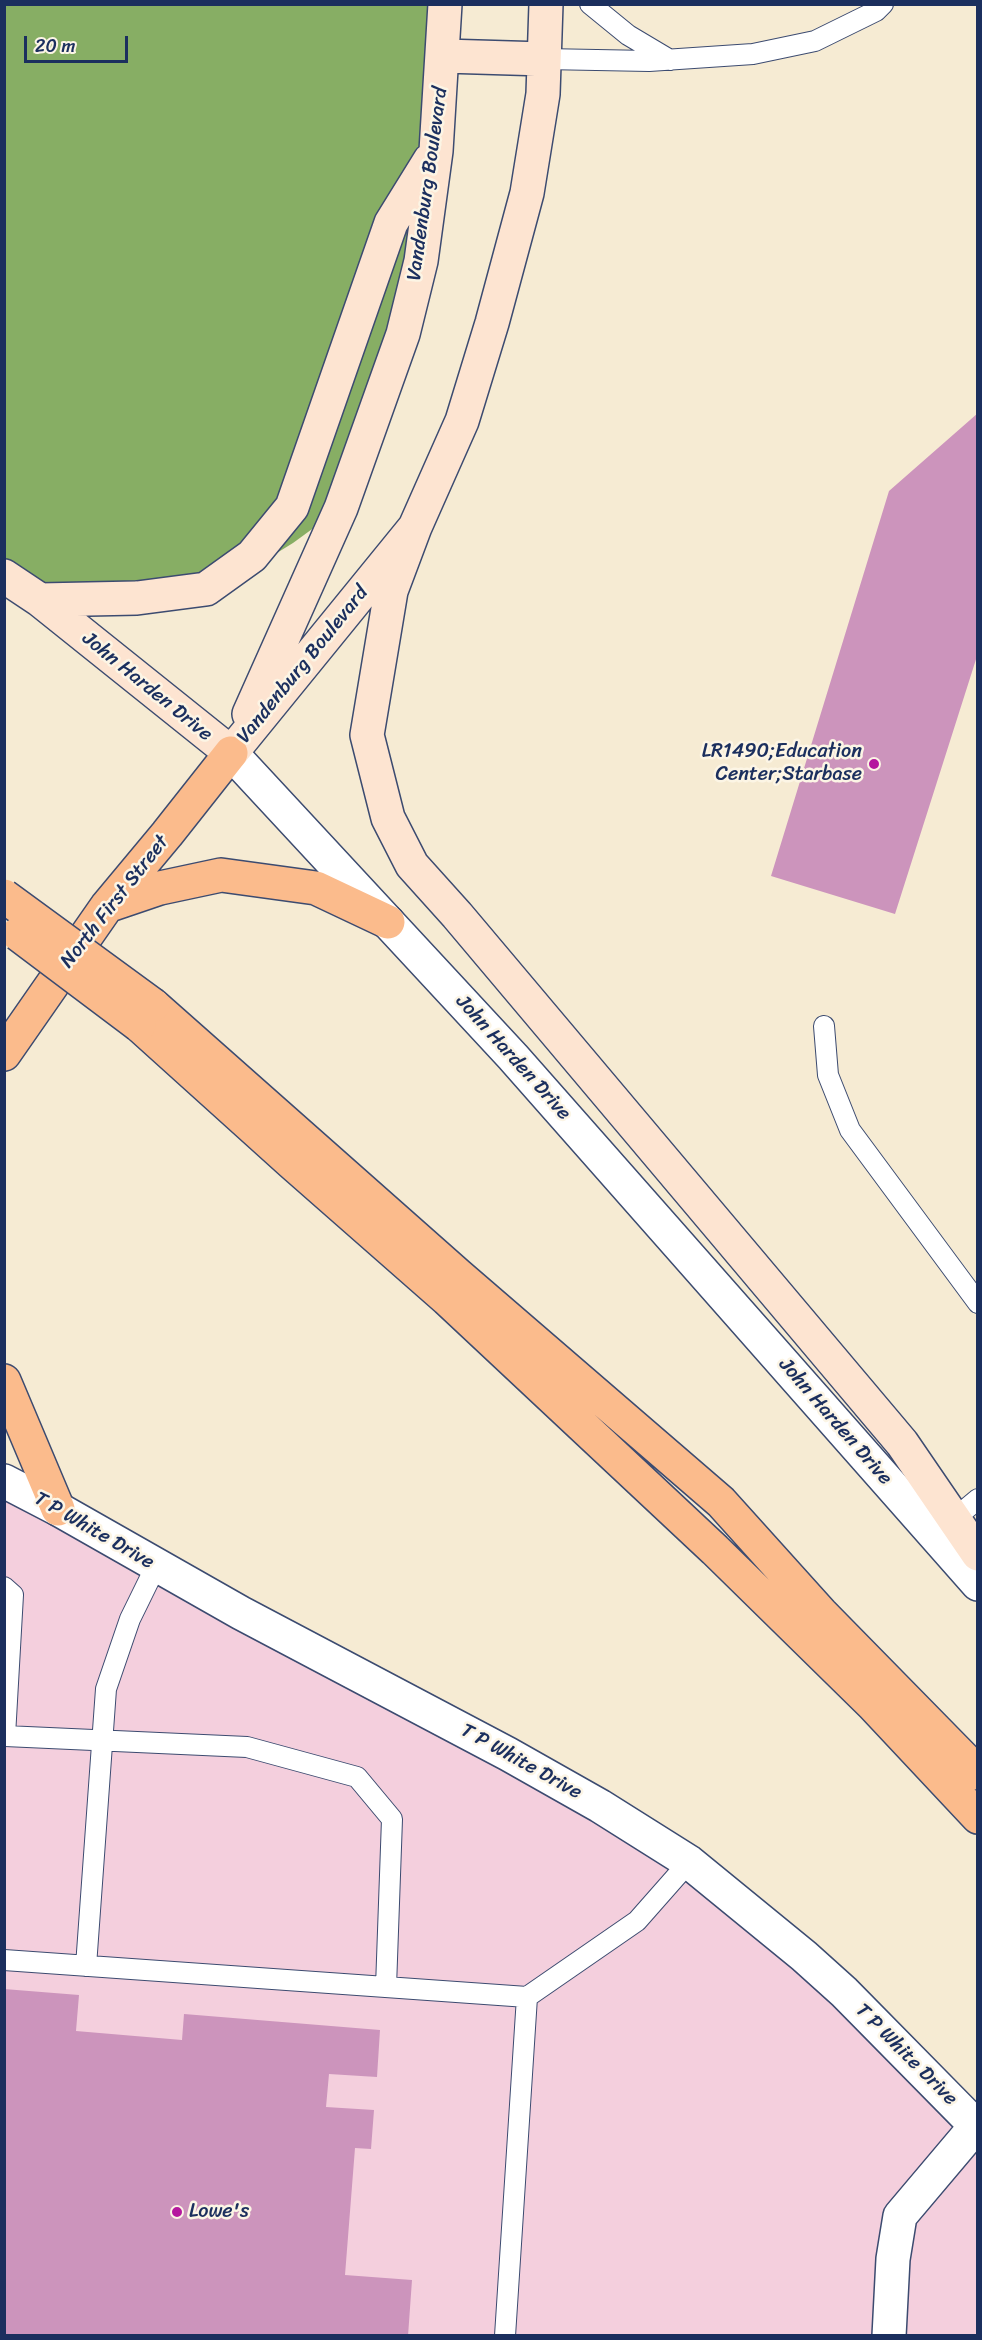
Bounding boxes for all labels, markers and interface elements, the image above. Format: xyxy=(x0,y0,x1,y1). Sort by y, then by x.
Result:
scale bar xyxy=(27,24,130,62)
text: 20 m xyxy=(35,30,75,62)
street label: Vandenburg Boulevard xyxy=(403,86,453,282)
street label: Vandenburg Boulevard xyxy=(232,582,374,748)
street label: John Harden Drive xyxy=(77,627,217,747)
place label: LR1490;Education Center;Starbase xyxy=(702,740,862,787)
marker: LR1490;Education Center;Starbase xyxy=(867,757,881,771)
street label: North First Street xyxy=(56,831,174,973)
street label: John Harden Drive xyxy=(450,990,576,1126)
street label: John Harden Drive xyxy=(773,1354,897,1490)
street label: T P White Drive xyxy=(30,1487,158,1575)
street label: T P White Drive xyxy=(456,1719,586,1805)
street label: T P White Drive xyxy=(850,1999,962,2111)
place label: Lowe's xyxy=(189,2200,249,2224)
marker: Lowe's xyxy=(170,2205,184,2219)

